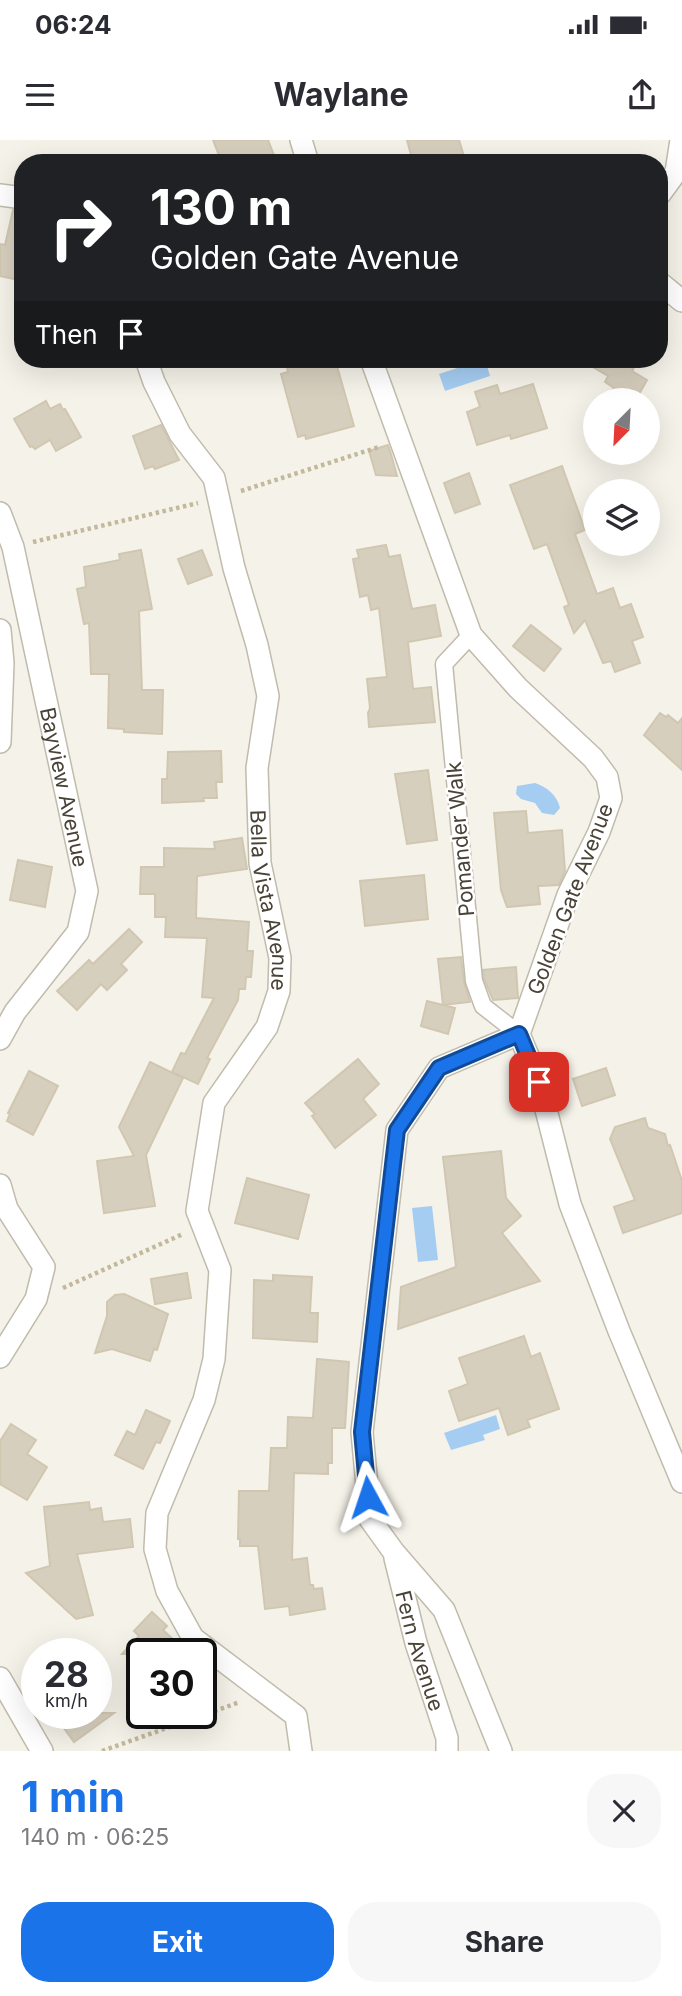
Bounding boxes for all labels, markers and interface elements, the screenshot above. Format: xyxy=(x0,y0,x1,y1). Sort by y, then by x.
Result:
text: 06:24 xyxy=(35,9,112,40)
text: Waylane xyxy=(274,75,408,114)
icon: menu xyxy=(21,76,59,114)
icon: share xyxy=(623,76,661,114)
text: 130 m xyxy=(150,178,292,237)
icon: right xyxy=(35,182,126,273)
text: Golden Gate Avenue xyxy=(150,238,459,277)
icon: arrive xyxy=(112,315,150,353)
text: Then xyxy=(35,319,98,350)
north arrow xyxy=(583,388,660,466)
map controls xyxy=(583,388,660,556)
button: layers xyxy=(583,479,660,556)
street label: Bayview Avenue xyxy=(35,705,94,869)
street label: Pomander Walk xyxy=(441,760,479,918)
street label: Golden Gate Avenue xyxy=(522,800,618,998)
street label: Bella Vista Avenue xyxy=(246,809,293,991)
pin xyxy=(509,1052,569,1112)
icon: arrive xyxy=(520,1063,558,1101)
position arrow xyxy=(331,1460,405,1534)
street label: Fern Avenue xyxy=(391,1588,450,1714)
speed limit sign: 30 xyxy=(126,1638,217,1729)
text: 28 xyxy=(44,1653,89,1695)
text: km/h xyxy=(45,1690,88,1711)
text: 1 min xyxy=(21,1771,125,1822)
button: close xyxy=(587,1774,661,1848)
text: 140 m · 06:25 xyxy=(21,1823,169,1851)
button: Exit xyxy=(21,1902,334,1982)
button: Share xyxy=(348,1902,661,1982)

